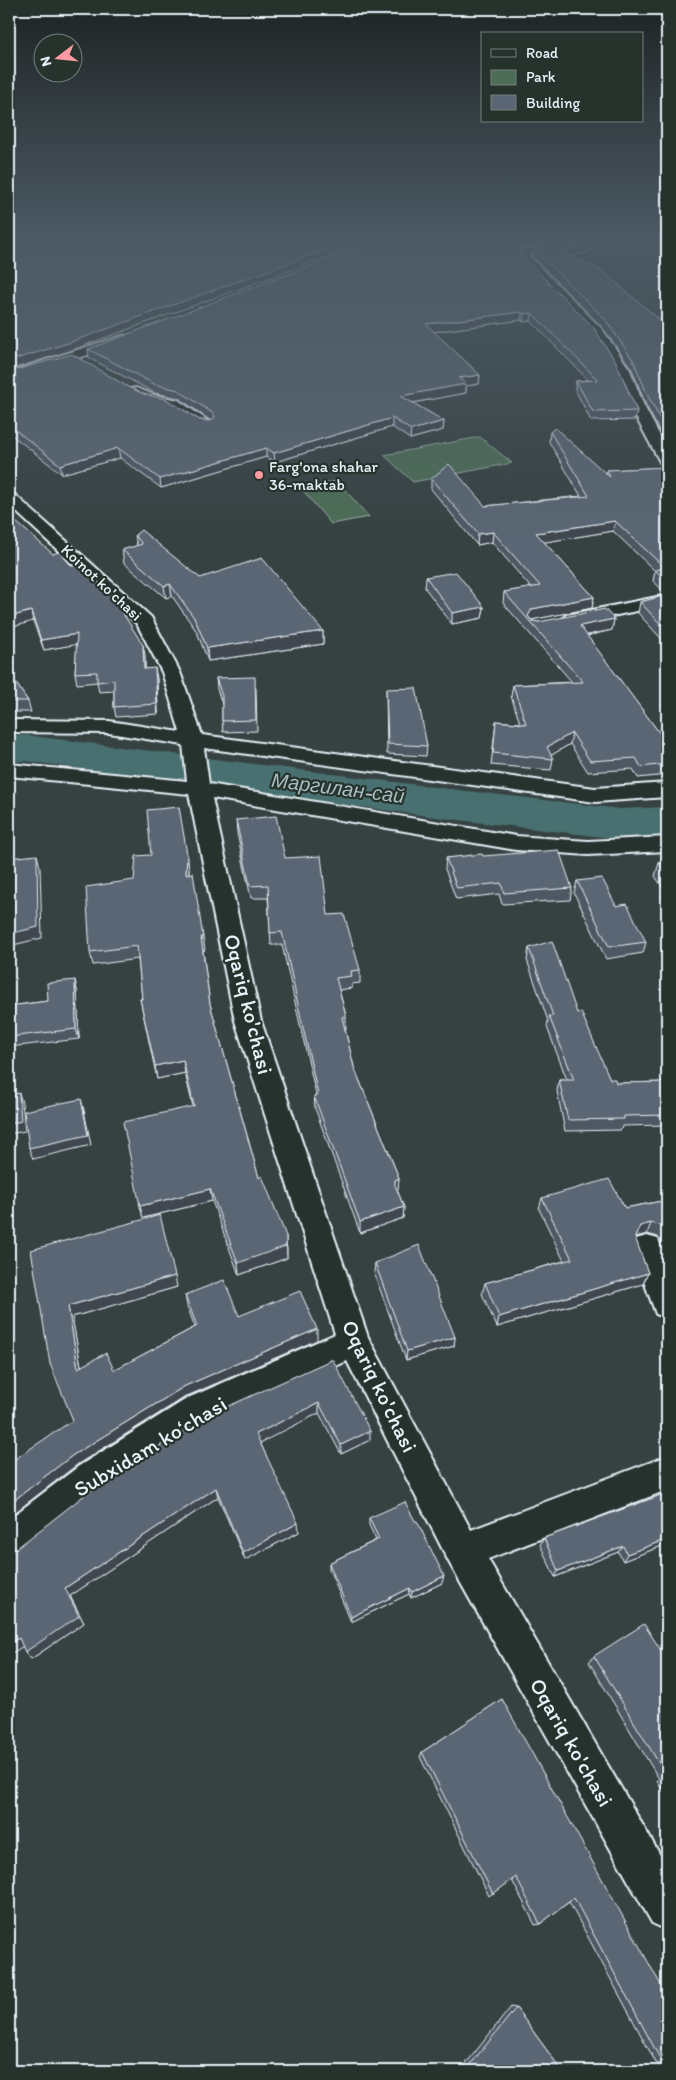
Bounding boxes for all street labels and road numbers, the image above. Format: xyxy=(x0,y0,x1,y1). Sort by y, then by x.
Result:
street label: Koinot ko'chasi xyxy=(57,540,146,625)
street label: Oqariq ko'chasi xyxy=(218,931,279,1077)
street label: Oqariq ko'chasi xyxy=(336,1316,423,1457)
street label: Subxidam koʻchasi xyxy=(69,1390,232,1503)
street label: Oqariq ko'chasi xyxy=(524,1673,619,1811)

